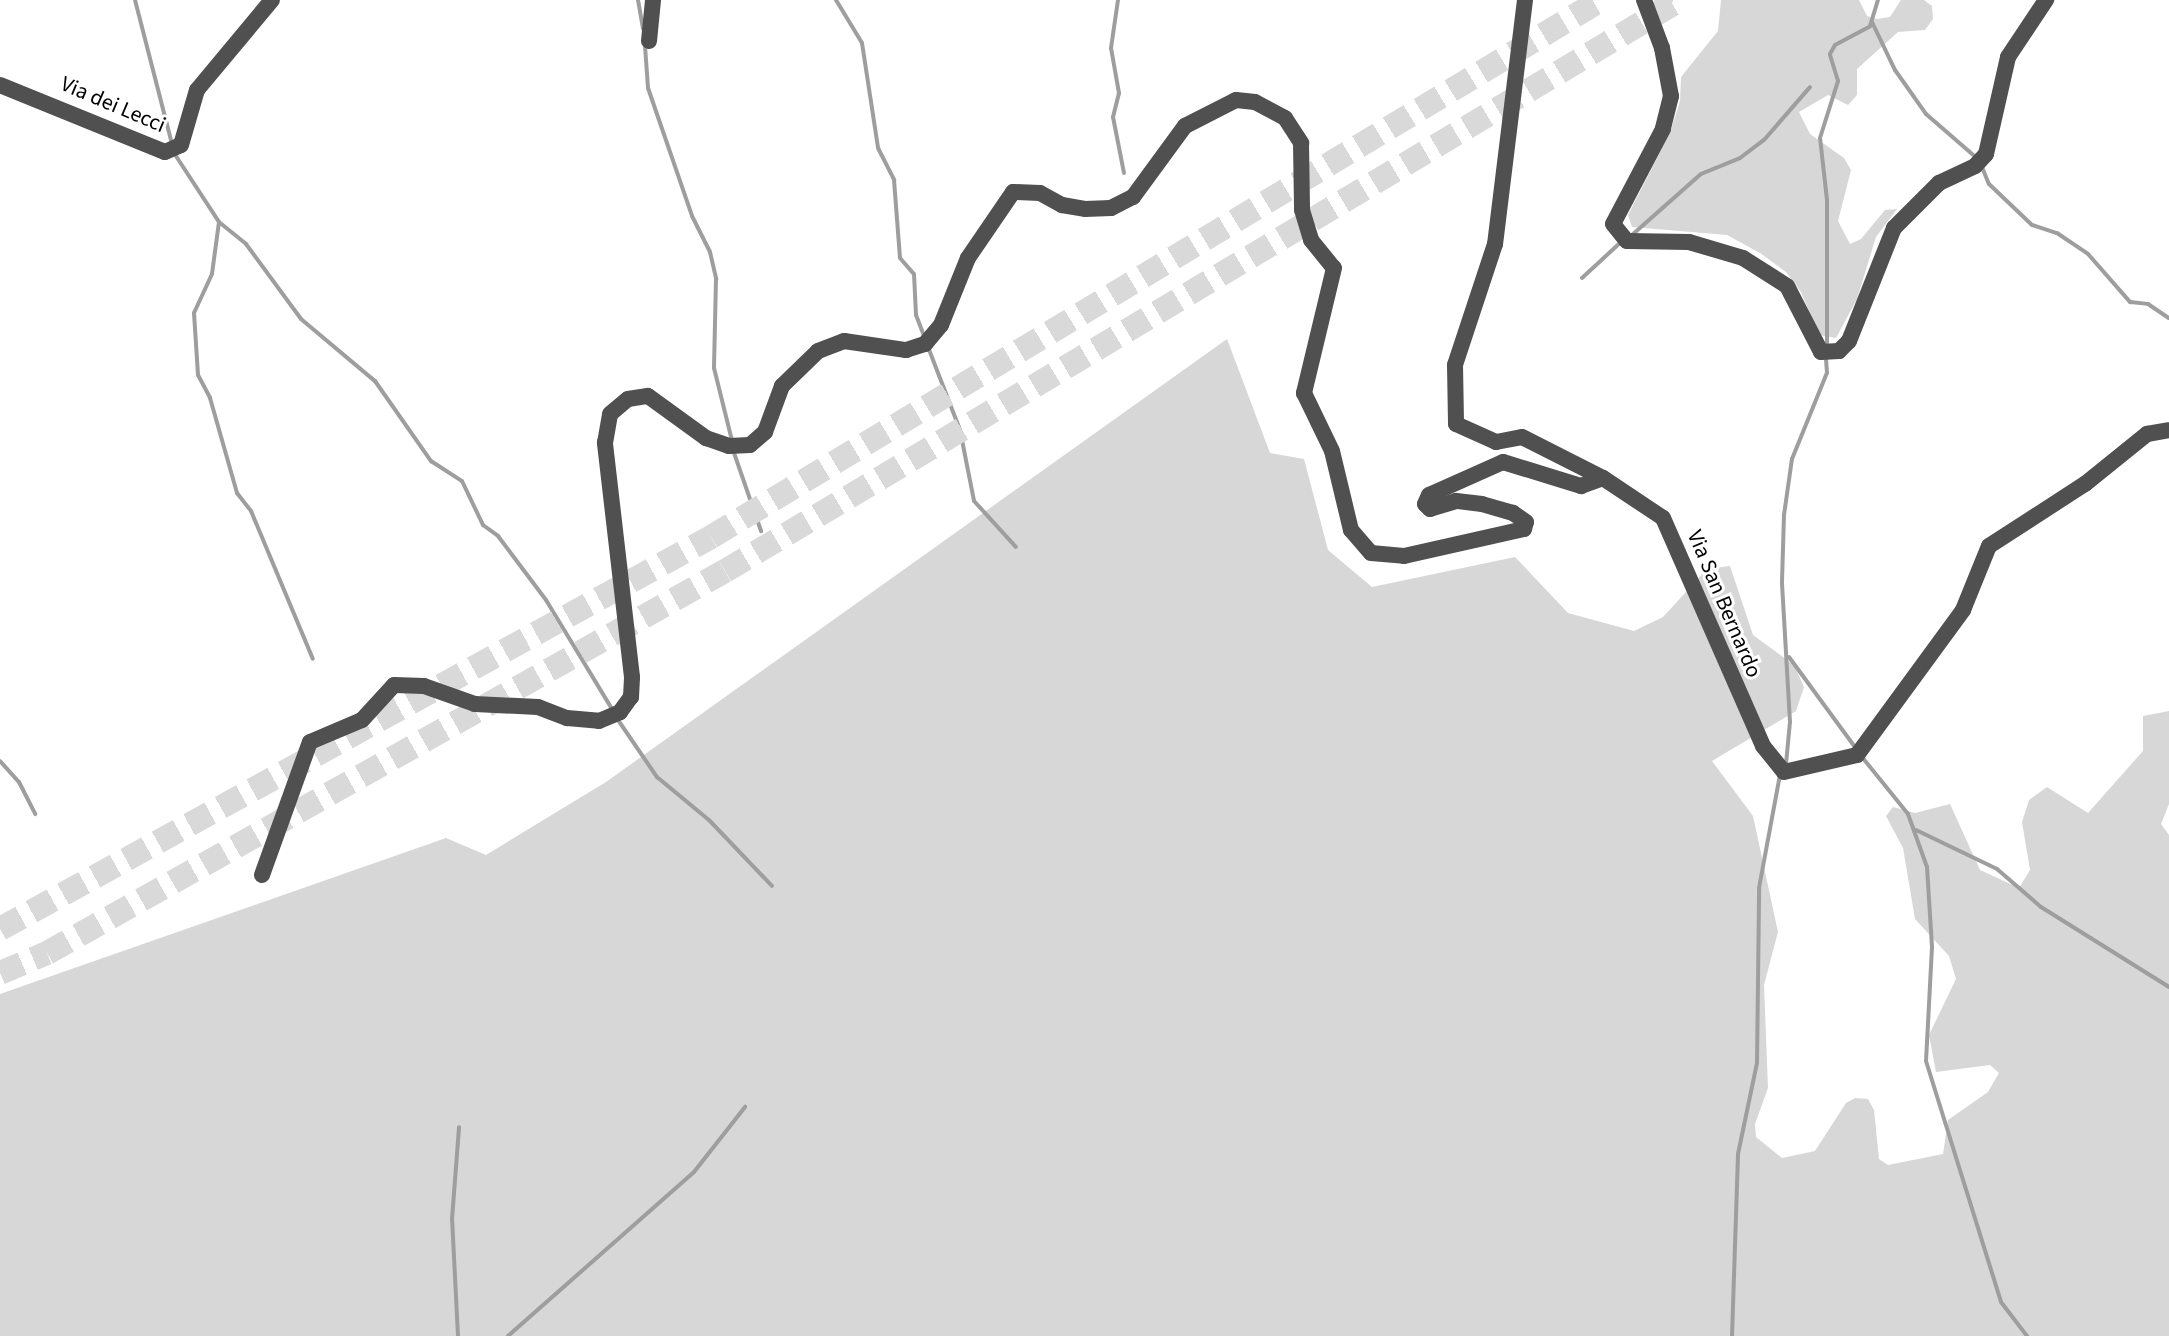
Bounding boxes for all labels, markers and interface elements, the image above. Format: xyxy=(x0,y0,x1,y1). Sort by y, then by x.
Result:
street label: Via dei Lecci xyxy=(57,71,169,139)
street label: Via San Bernardo xyxy=(1681,526,1767,682)

